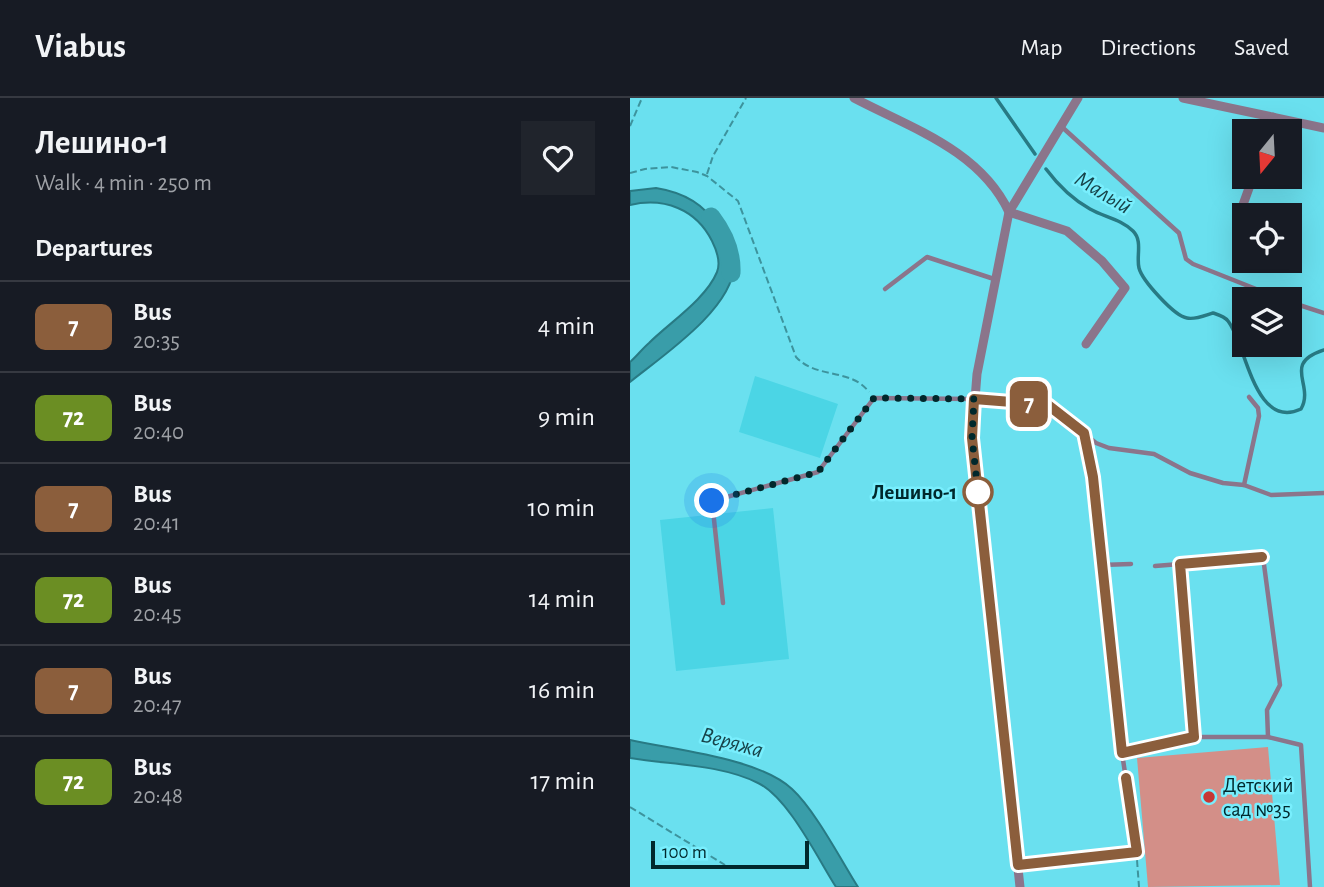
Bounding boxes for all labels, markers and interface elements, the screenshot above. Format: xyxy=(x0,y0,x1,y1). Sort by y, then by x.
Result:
text: Viabus xyxy=(35,31,126,64)
text: Map xyxy=(1020,36,1062,60)
text: Directions xyxy=(1100,36,1196,60)
text: Saved xyxy=(1234,36,1289,60)
north arrow xyxy=(1232,119,1302,189)
map controls xyxy=(1232,119,1302,357)
button: heart xyxy=(521,121,595,195)
text: Лешино-1 xyxy=(35,127,169,160)
water label: Малый xyxy=(1071,167,1135,219)
text: Walk · 4 min · 250 m xyxy=(35,172,212,195)
button: locate xyxy=(1232,203,1302,273)
text: Departures xyxy=(35,235,153,261)
button: layers xyxy=(1232,287,1302,357)
text: Bus xyxy=(133,299,172,325)
text: 4 min xyxy=(538,313,595,339)
text: 7 xyxy=(68,315,79,339)
text: 20:35 xyxy=(133,330,180,353)
line badge: 7 xyxy=(1006,381,1052,427)
text: Bus xyxy=(133,390,172,416)
text: 7 xyxy=(1024,392,1034,416)
text: 9 min xyxy=(538,404,595,430)
text: 72 xyxy=(63,406,84,430)
text: 20:40 xyxy=(133,421,184,444)
marker: Лешино-1 xyxy=(963,477,993,507)
text: Bus xyxy=(133,481,172,507)
place label: Лешино-1 xyxy=(872,482,957,503)
your location xyxy=(694,483,729,518)
text: 10 min xyxy=(528,495,595,521)
text: 7 xyxy=(68,497,79,521)
text: 20:41 xyxy=(133,512,180,535)
text: Bus xyxy=(133,572,172,598)
text: 14 min xyxy=(529,586,595,612)
text: 72 xyxy=(63,588,84,612)
text: 20:45 xyxy=(133,603,182,626)
text: Bus xyxy=(133,663,172,689)
text: 16 min xyxy=(529,677,595,703)
text: 7 xyxy=(68,679,79,703)
text: 20:47 xyxy=(133,694,182,717)
water label: Веряжа xyxy=(698,724,766,762)
text: Bus xyxy=(133,754,172,780)
text: 17 min xyxy=(530,768,595,794)
text: 72 xyxy=(63,770,84,794)
place label: Детский сад №35 xyxy=(1223,775,1294,820)
text: 20:48 xyxy=(133,785,183,808)
marker: Детский сад №35 xyxy=(1201,789,1217,805)
scale bar xyxy=(651,838,808,870)
text: 100 m xyxy=(662,843,707,862)

